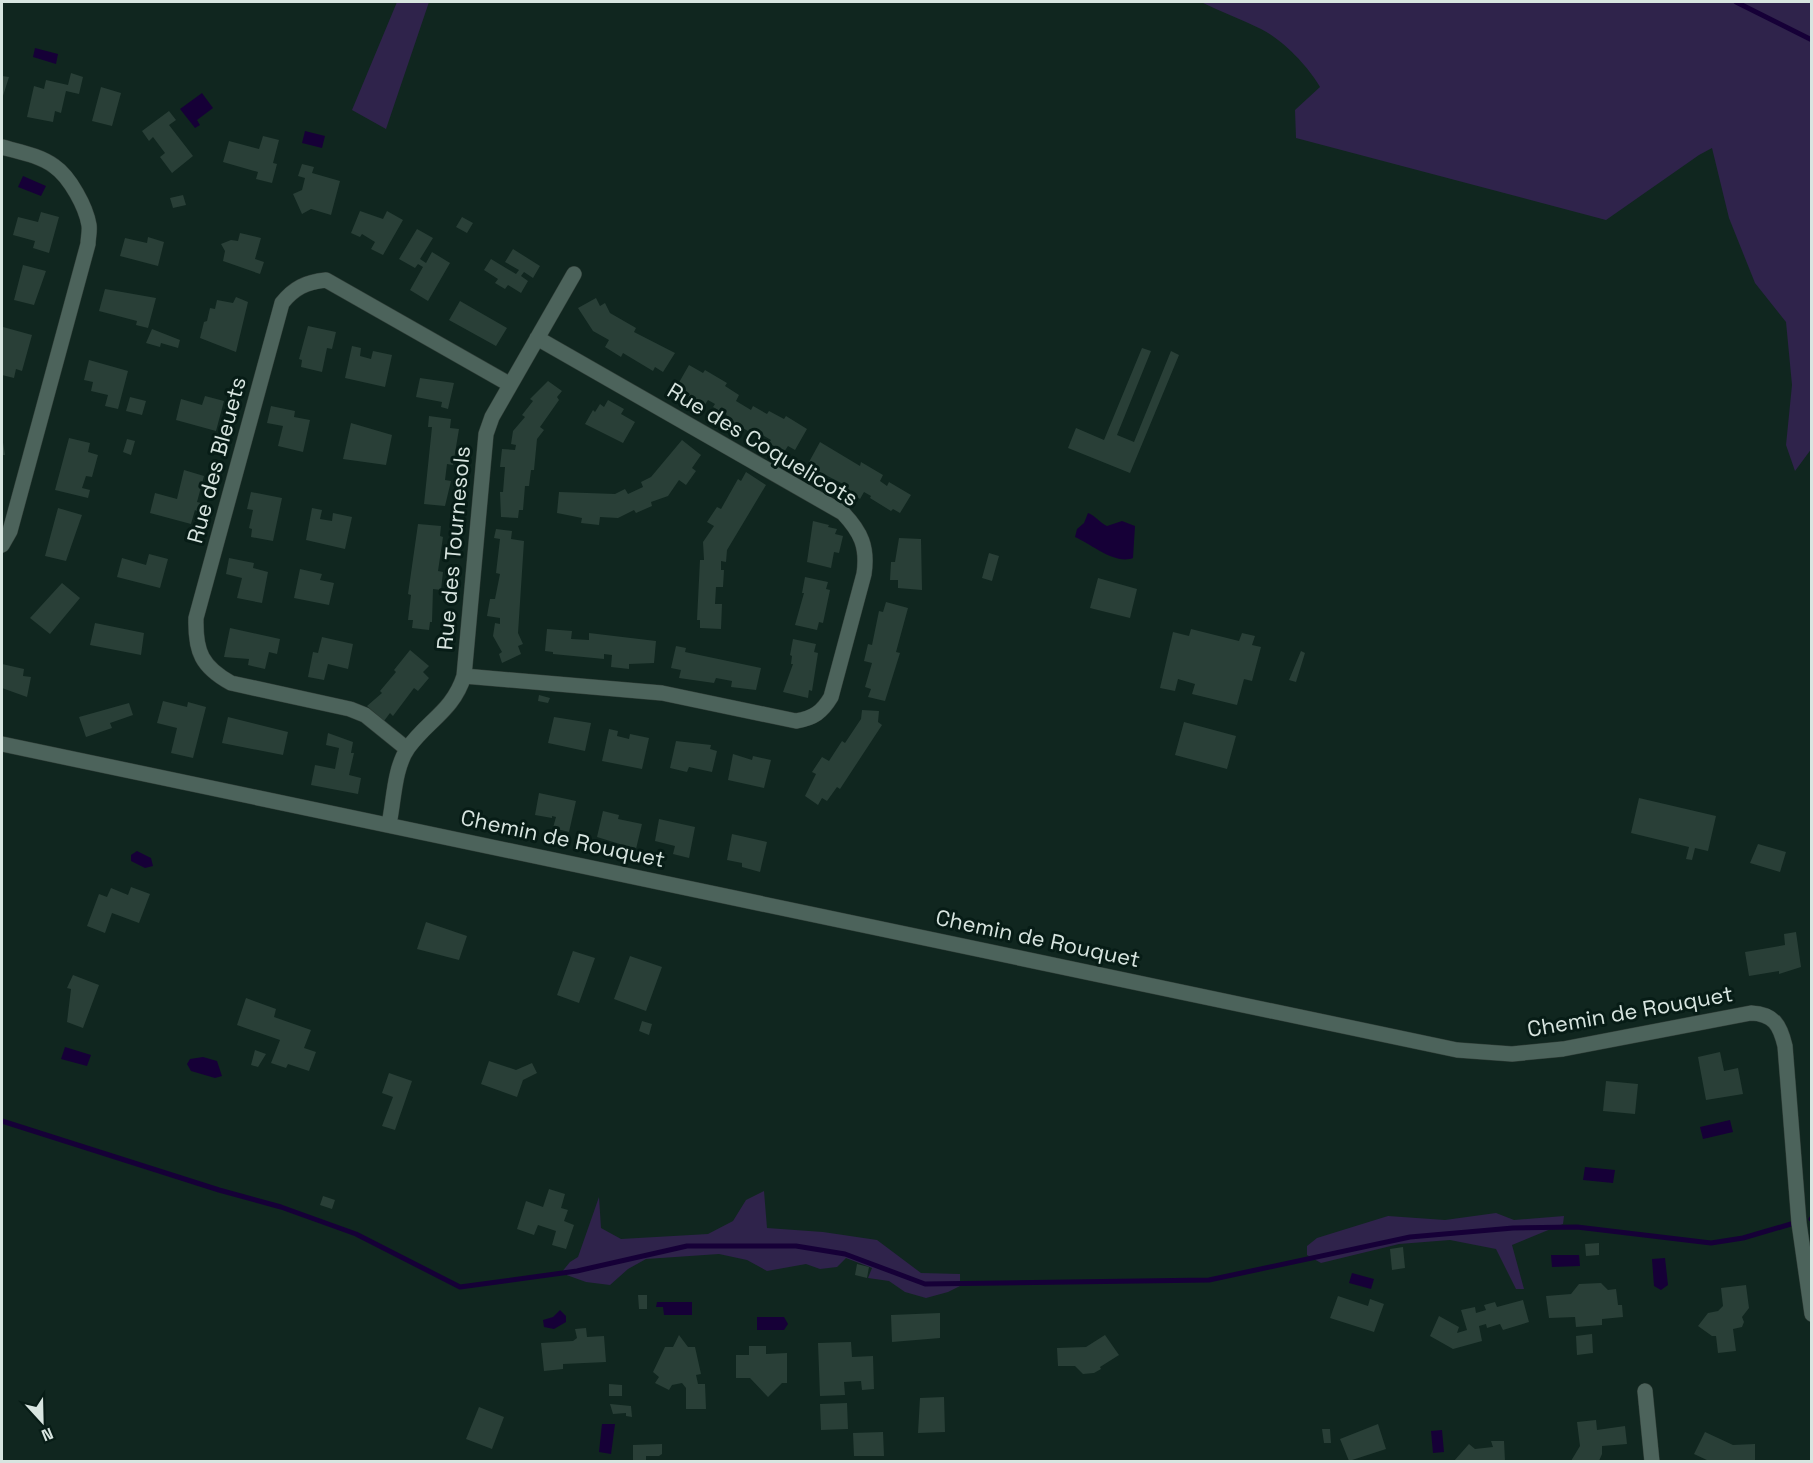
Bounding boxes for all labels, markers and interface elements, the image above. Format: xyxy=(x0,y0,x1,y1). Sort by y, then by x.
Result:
street label: Rue des Bleuets xyxy=(180,374,252,546)
street label: Rue des Coquelicots xyxy=(662,376,864,512)
street label: Rue des Tournesols xyxy=(430,445,476,651)
street label: Chemin de Rouquet xyxy=(458,803,668,873)
street label: Chemin de Rouquet xyxy=(933,903,1143,973)
street label: Chemin de Rouquet xyxy=(1525,979,1735,1043)
north arrow xyxy=(12,1391,72,1451)
text: N xyxy=(39,1423,56,1446)

